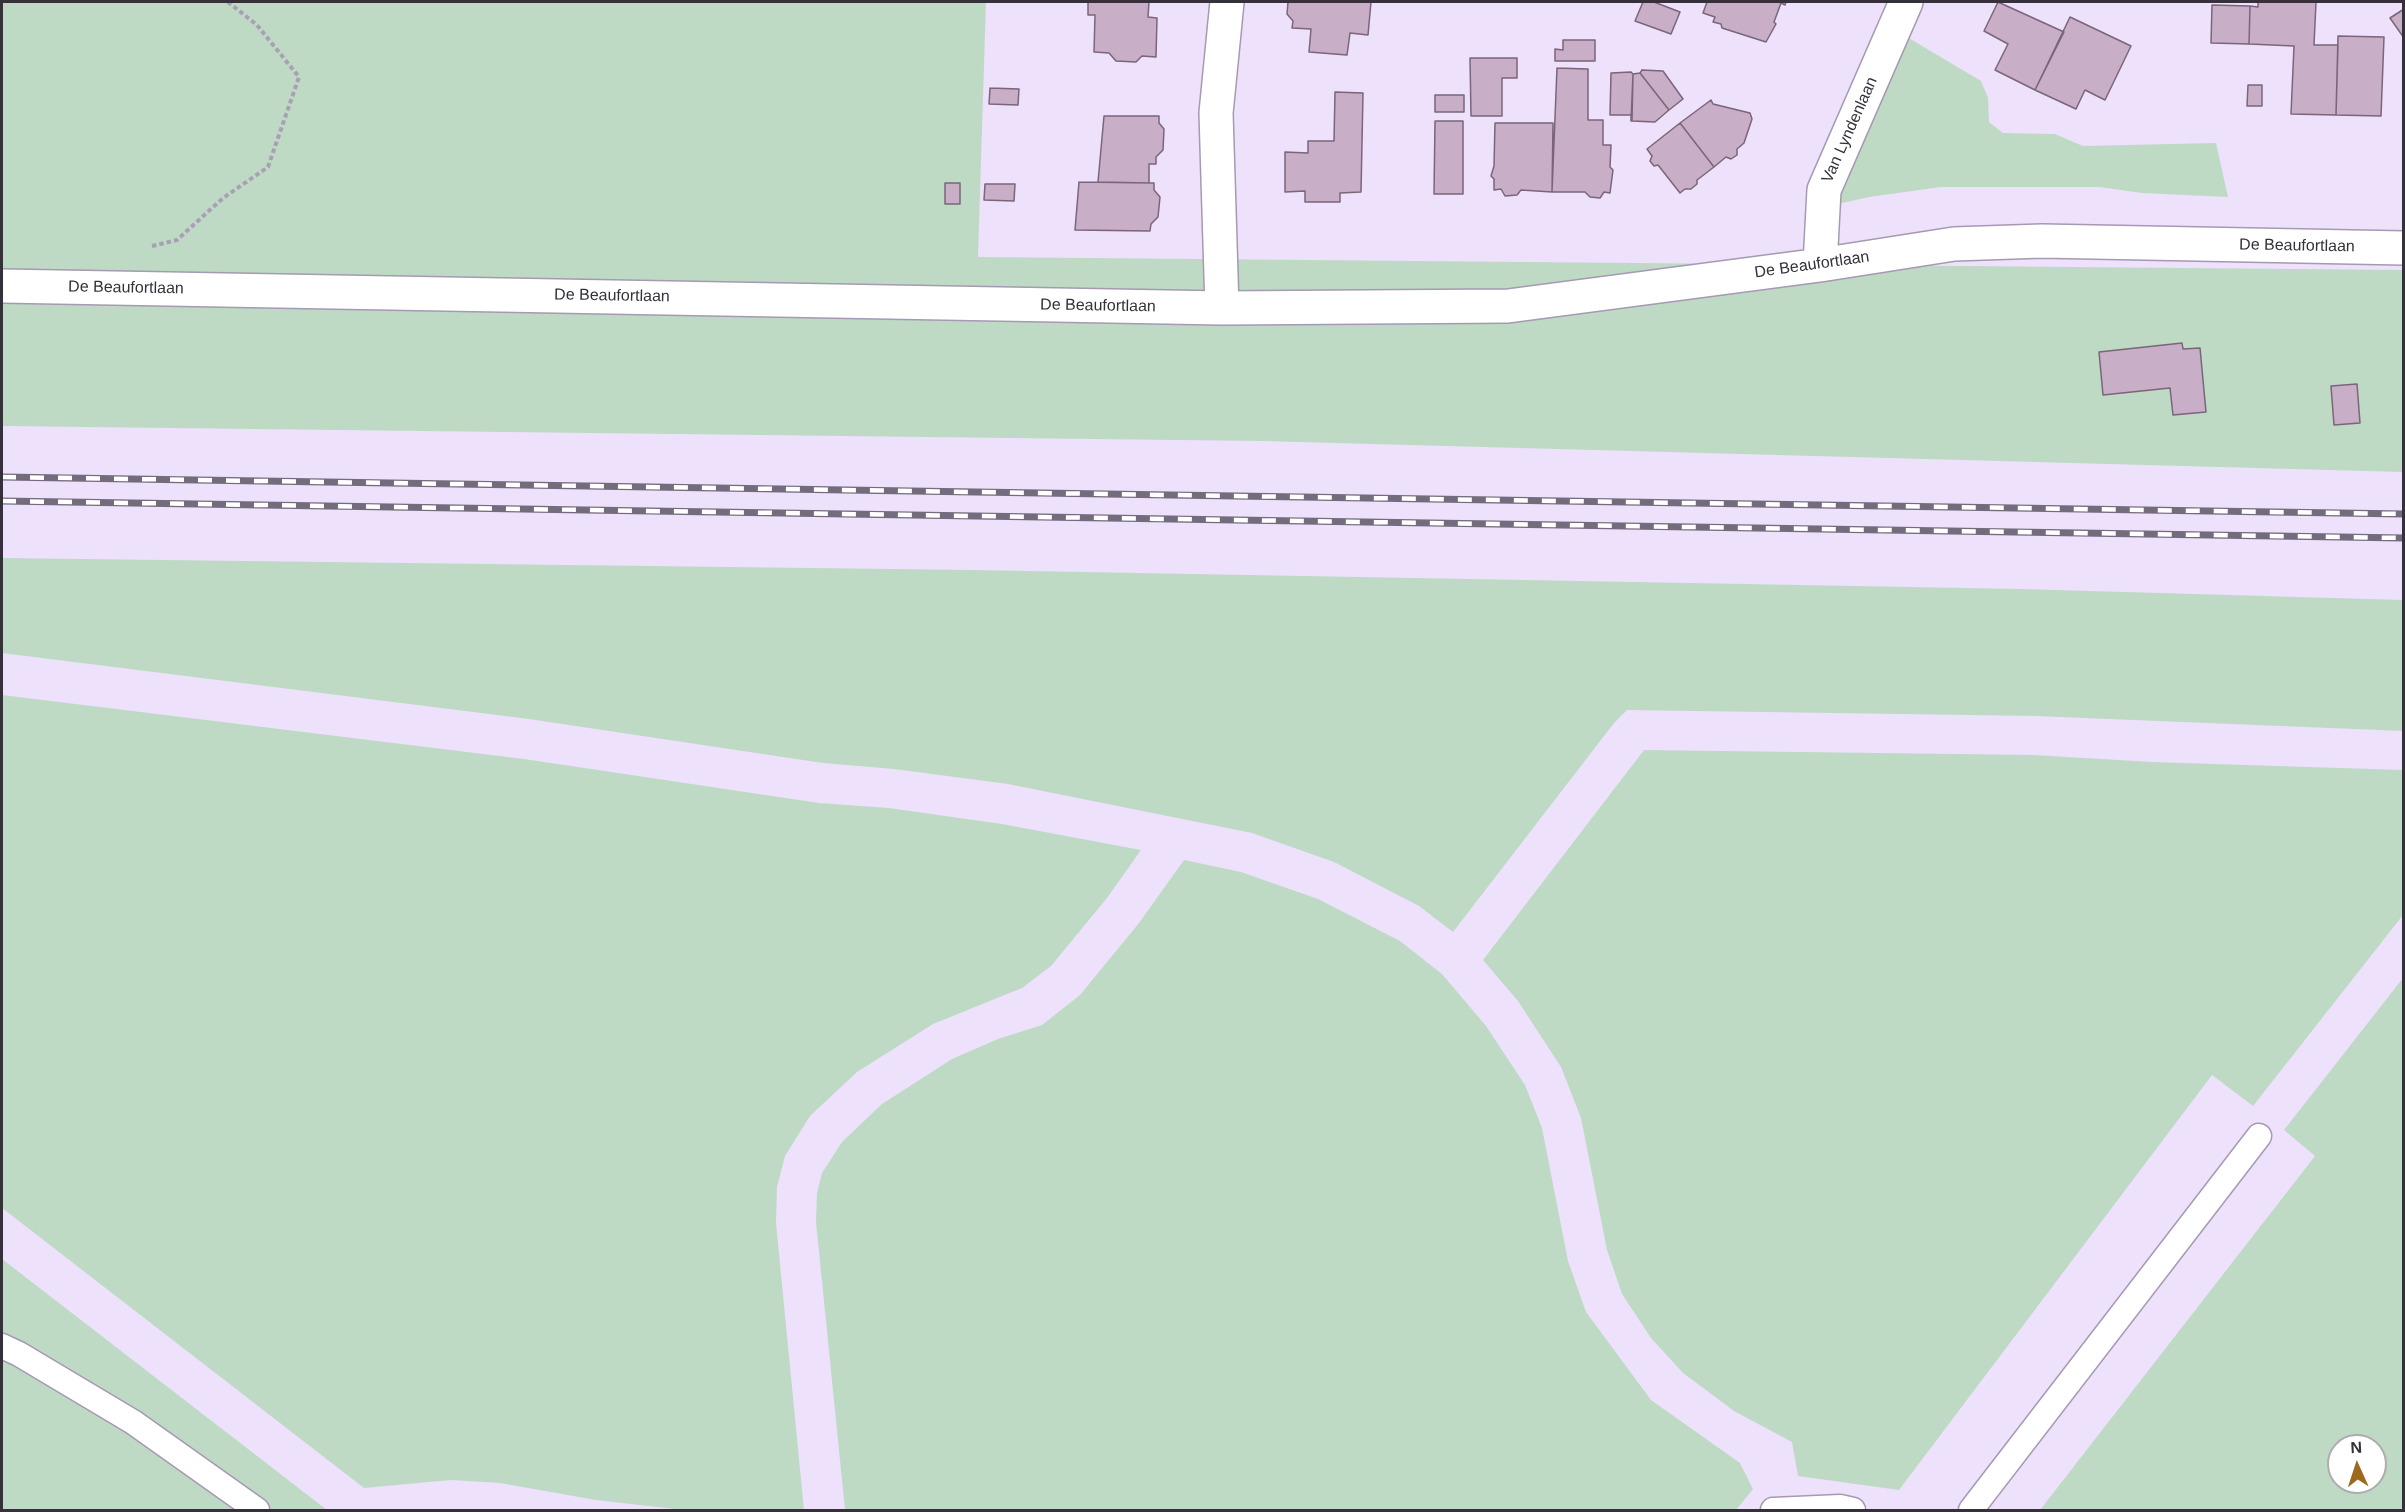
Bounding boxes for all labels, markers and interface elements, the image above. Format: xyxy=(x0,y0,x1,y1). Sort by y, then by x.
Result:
street label: Van Lyndenlaan xyxy=(1818,74,1882,186)
street label: De Beaufortlaan xyxy=(2239,235,2355,257)
street label: De Beaufortlaan xyxy=(1753,247,1871,283)
street label: De Beaufortlaan xyxy=(68,277,184,299)
street label: De Beaufortlaan xyxy=(554,285,670,307)
street label: De Beaufortlaan xyxy=(1040,295,1156,317)
north arrow xyxy=(2327,1434,2387,1494)
text: N xyxy=(2350,1439,2362,1456)

